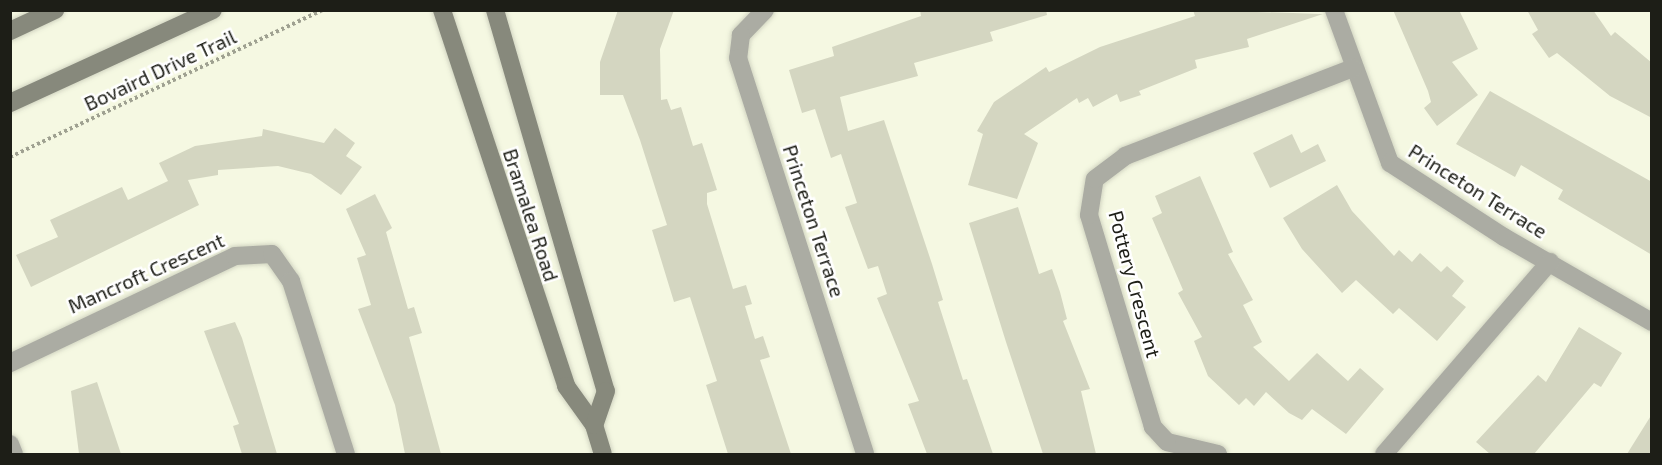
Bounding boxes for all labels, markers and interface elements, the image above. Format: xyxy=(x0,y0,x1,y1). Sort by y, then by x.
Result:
street label: Bovaird Drive Trail xyxy=(80,24,240,116)
street label: Princeton Terrace xyxy=(1404,139,1552,243)
street label: Princeton Terrace xyxy=(778,142,850,300)
street label: Bramalea Road xyxy=(498,146,564,284)
street label: Pottery Crescent xyxy=(1104,208,1166,360)
street label: Mancroft Crescent xyxy=(64,228,228,318)

